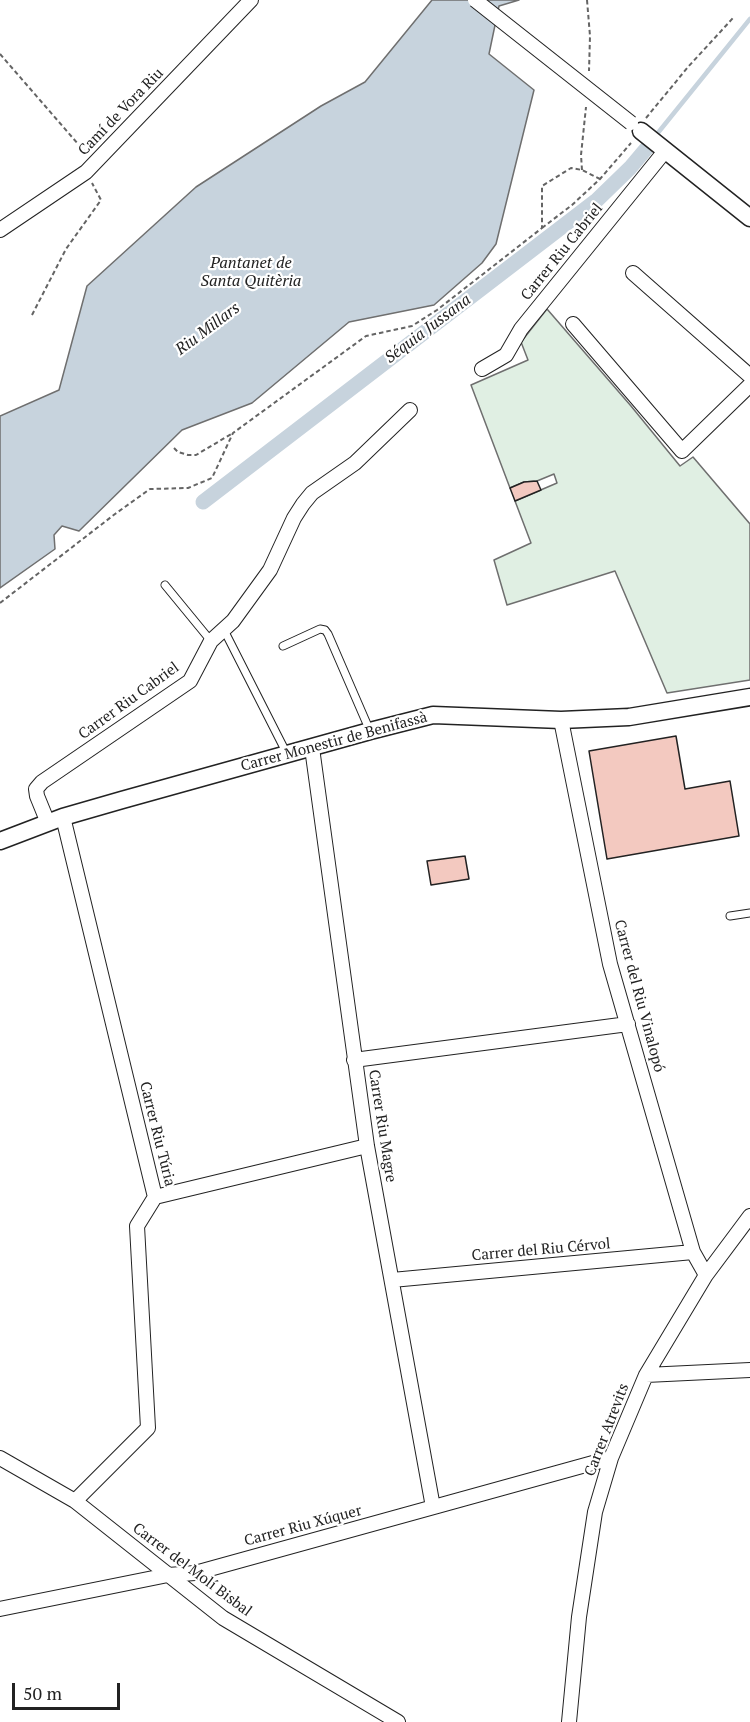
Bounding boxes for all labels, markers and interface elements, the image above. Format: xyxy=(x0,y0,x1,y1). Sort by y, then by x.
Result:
street label: Camí de Vora Riu xyxy=(75,64,167,160)
street label: Carrer Riu Cabriel xyxy=(517,200,607,304)
water label: Pantanet de Santa Quitèria xyxy=(201,253,301,291)
water label: Séquia Jussana xyxy=(381,290,475,368)
water label: Riu Millars xyxy=(172,299,244,359)
street label: Carrer Riu Cabriel xyxy=(75,659,183,743)
street label: Carrer Monestir de Benifassà xyxy=(239,708,429,776)
street label: Carrer del Riu Vinalopó xyxy=(610,918,668,1074)
street label: Carrer Riu Magre xyxy=(364,1068,400,1184)
street label: Carrer Riu Túria xyxy=(135,1080,179,1188)
street label: Carrer del Riu Cérvol xyxy=(471,1235,611,1265)
street label: Carrer Atrevits xyxy=(581,1381,633,1479)
street label: Carrer Riu Xúquer xyxy=(242,1502,364,1550)
street label: Carrer del Molí Bisbal xyxy=(129,1519,255,1621)
scale bar xyxy=(15,1671,123,1709)
text: 50 m xyxy=(23,1681,62,1705)

